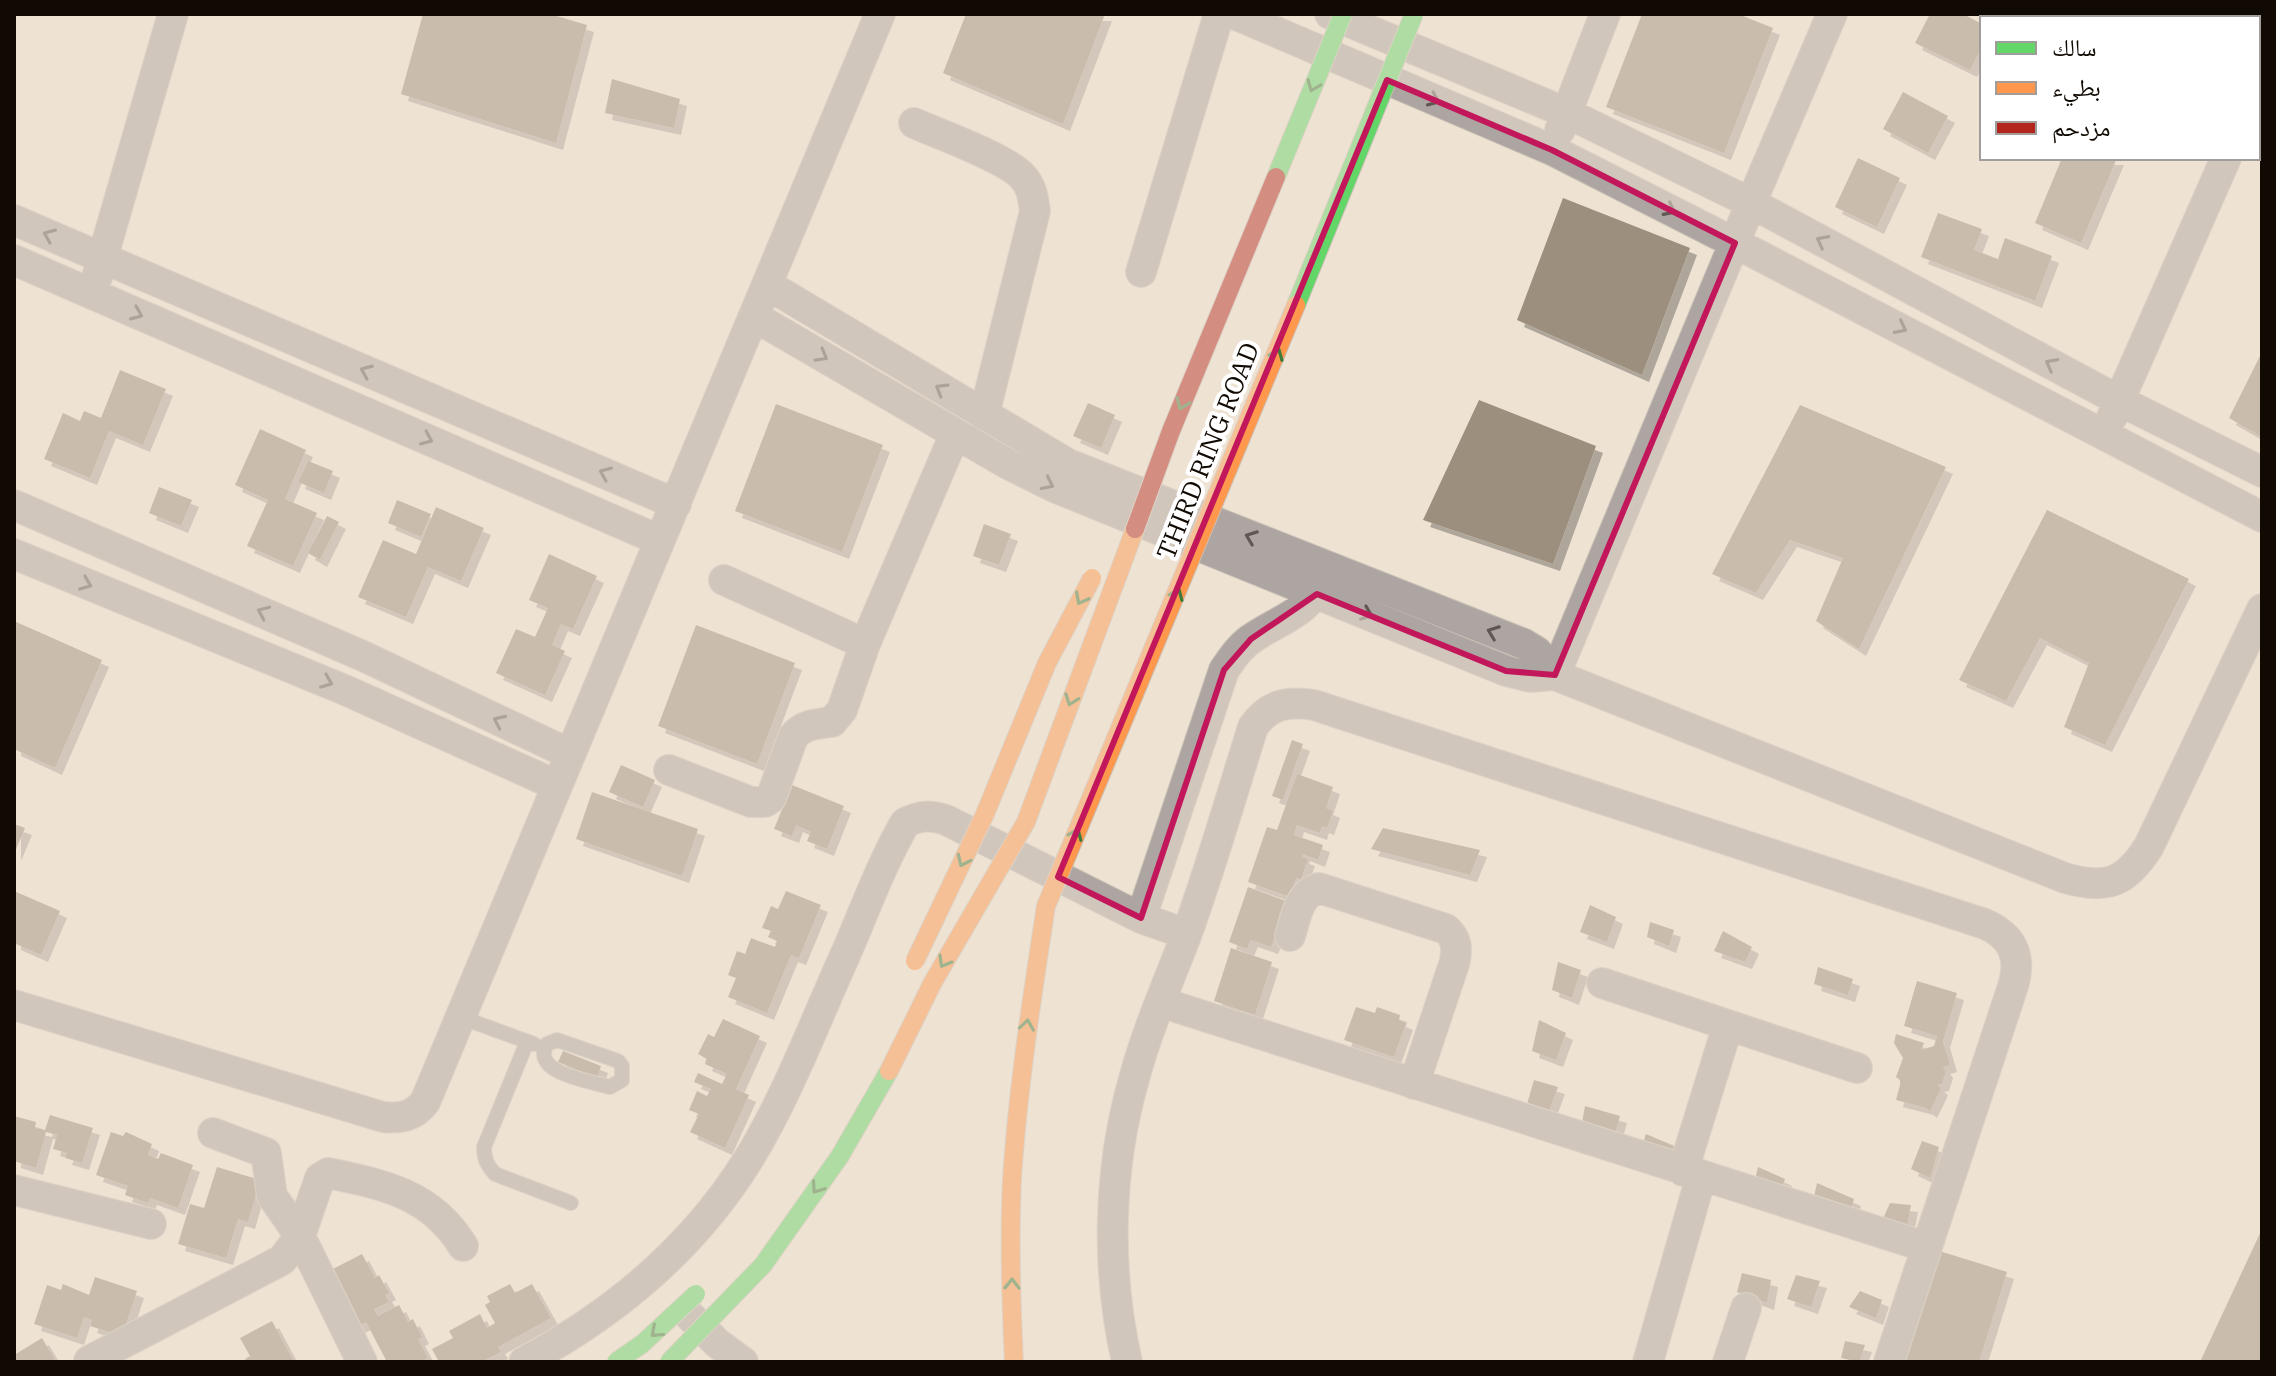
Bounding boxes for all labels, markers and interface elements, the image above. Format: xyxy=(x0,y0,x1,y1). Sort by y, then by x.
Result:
legend xyxy=(1980,16,2260,160)
text: سالك xyxy=(2052,31,2097,63)
text: بطيء xyxy=(2052,71,2101,107)
one-way arrow xyxy=(1307,78,1323,92)
one-way arrow xyxy=(1426,90,1440,106)
text: مزدحم xyxy=(2052,111,2111,144)
one-way arrow xyxy=(1661,200,1676,215)
one-way arrow xyxy=(43,229,58,245)
one-way arrow xyxy=(1816,235,1831,251)
one-way arrow xyxy=(129,304,143,320)
one-way arrow xyxy=(1893,319,1907,334)
street label: THIRD RING ROAD xyxy=(1148,337,1266,564)
one-way arrow xyxy=(813,346,828,362)
one-way arrow xyxy=(1267,348,1283,362)
one-way arrow xyxy=(2046,358,2060,374)
one-way arrow xyxy=(360,364,374,380)
one-way arrow xyxy=(935,384,950,399)
one-way arrow xyxy=(1175,396,1192,410)
one-way arrow xyxy=(419,430,433,446)
one-way arrow xyxy=(599,467,613,483)
one-way arrow xyxy=(1040,474,1055,490)
one-way arrow xyxy=(1245,530,1259,547)
one-way arrow xyxy=(78,574,92,591)
one-way arrow xyxy=(1168,588,1184,602)
one-way arrow xyxy=(1076,590,1091,605)
one-way arrow xyxy=(1359,605,1373,621)
one-way arrow xyxy=(257,606,271,622)
one-way arrow xyxy=(1487,625,1501,641)
one-way arrow xyxy=(319,673,333,689)
one-way arrow xyxy=(1064,692,1081,706)
one-way arrow xyxy=(493,715,508,731)
one-way arrow xyxy=(1067,828,1083,842)
one-way arrow xyxy=(957,852,973,867)
one-way arrow xyxy=(938,953,954,968)
one-way arrow xyxy=(1018,1018,1035,1032)
one-way arrow xyxy=(812,1180,827,1194)
one-way arrow xyxy=(1003,1277,1021,1290)
one-way arrow xyxy=(650,1322,665,1337)

